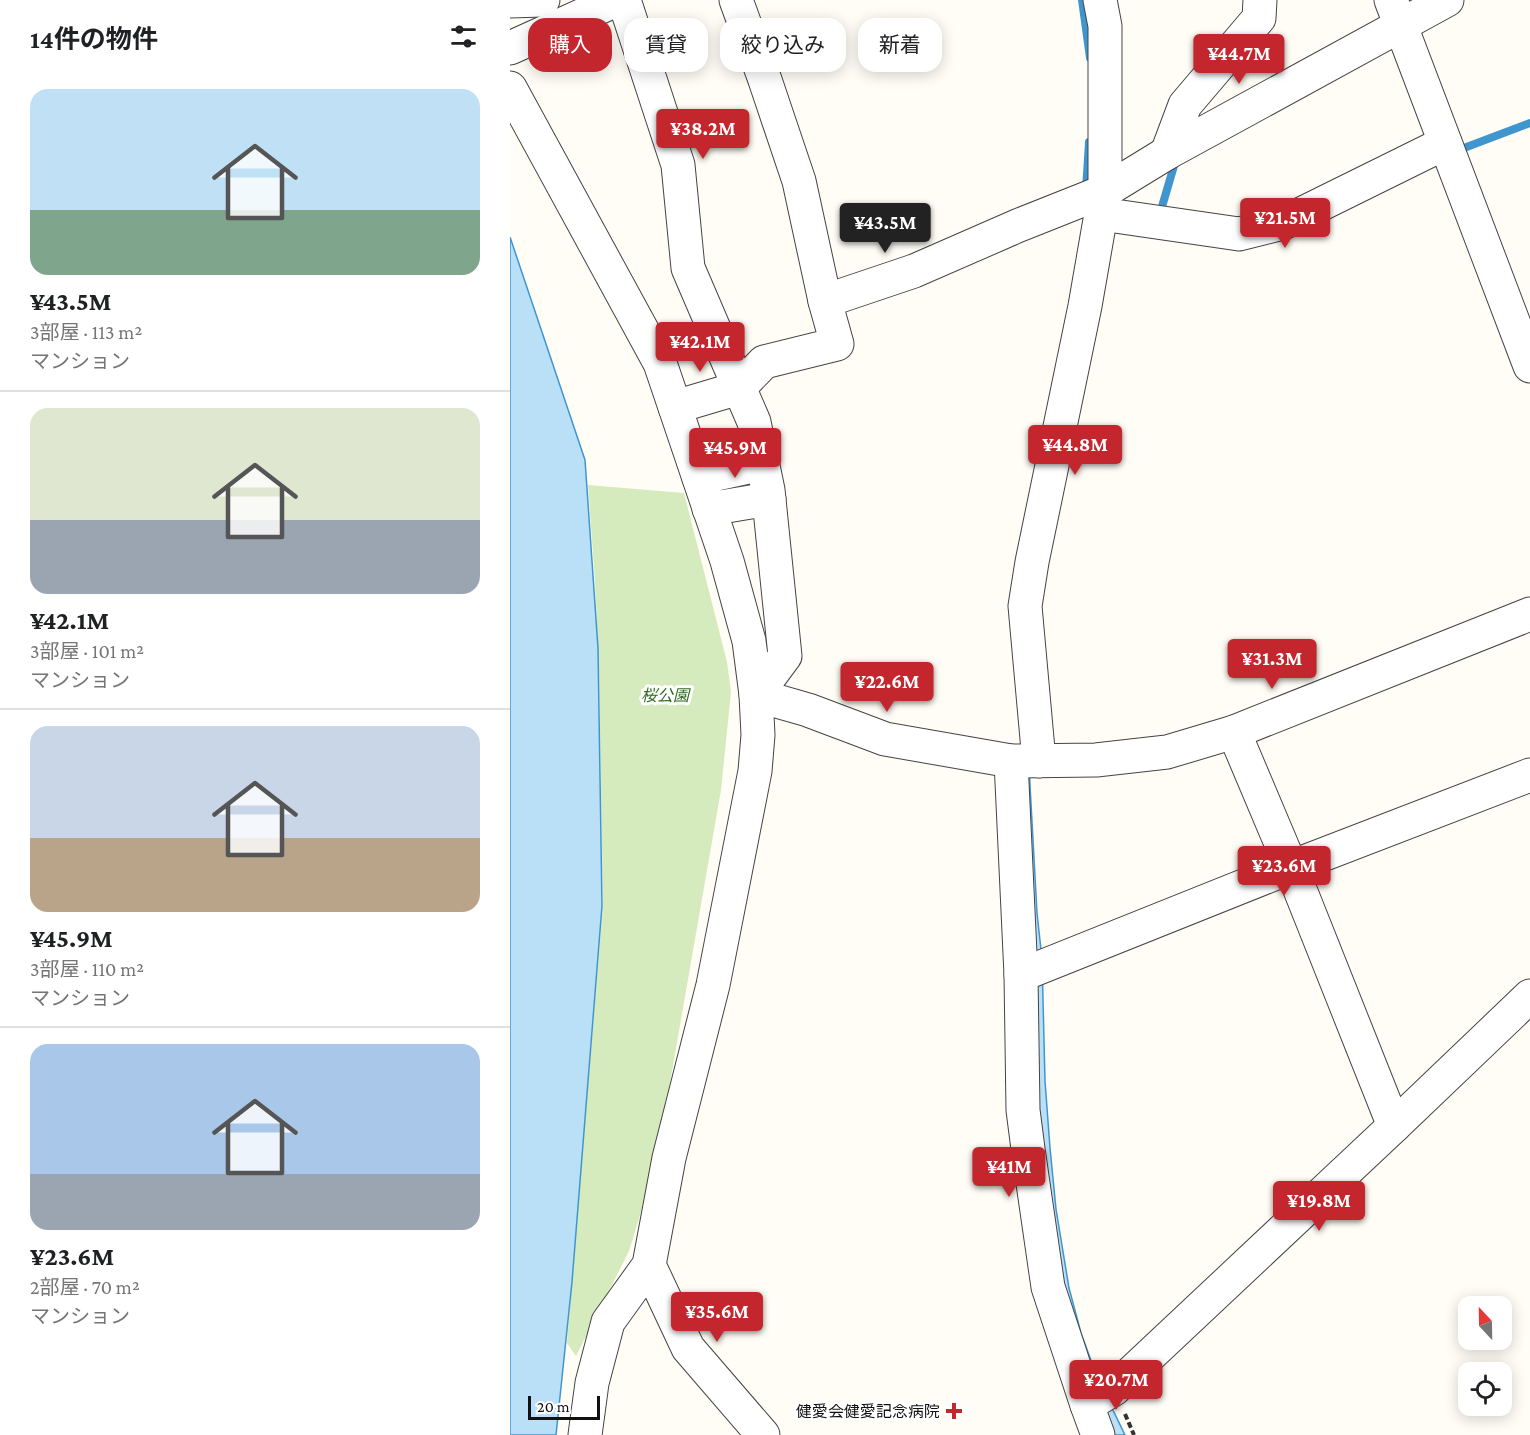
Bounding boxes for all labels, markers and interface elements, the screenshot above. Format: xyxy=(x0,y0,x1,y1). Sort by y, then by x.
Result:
chip: 購入 xyxy=(528,18,612,72)
chip: 賃貸 xyxy=(624,18,708,72)
chip: 絞り込み xyxy=(720,18,846,72)
chip: 新着 xyxy=(858,18,942,72)
icon: filters xyxy=(447,20,480,53)
text: 14件の物件 xyxy=(30,25,158,54)
pin: ¥44.7M xyxy=(1190,34,1288,85)
text: ¥44.7M xyxy=(1207,42,1271,64)
pin: ¥38.2M xyxy=(654,109,752,160)
text: ¥38.2M xyxy=(670,117,736,139)
icon: home xyxy=(201,128,309,236)
pin: ¥21.5M xyxy=(1236,198,1334,249)
pin: ¥43.5M xyxy=(836,203,934,254)
text: ¥21.5M xyxy=(1254,206,1316,228)
text: ¥43.5M xyxy=(854,211,916,233)
text: ¥43.5M xyxy=(30,287,111,316)
text: 3部屋 · 113 m² xyxy=(30,321,142,343)
pin: ¥42.1M xyxy=(651,322,749,373)
text: ¥42.1M xyxy=(670,330,730,352)
text: マンション xyxy=(30,350,130,372)
pin: ¥44.8M xyxy=(1026,425,1124,476)
pin: ¥45.9M xyxy=(686,428,784,479)
text: ¥44.8M xyxy=(1042,433,1108,455)
text: ¥45.9M xyxy=(703,436,767,458)
icon: home xyxy=(201,447,309,555)
text: ¥42.1M xyxy=(30,606,109,635)
pin: ¥31.3M xyxy=(1223,639,1321,690)
text: 3部屋 · 101 m² xyxy=(30,640,144,662)
text: ¥31.3M xyxy=(1242,647,1302,669)
pin: ¥22.6M xyxy=(838,662,936,713)
text: マンション xyxy=(30,669,130,691)
text: ¥22.6M xyxy=(855,670,919,692)
park label: 桜公園 xyxy=(641,687,691,704)
icon: home xyxy=(201,765,309,873)
pin: ¥23.6M xyxy=(1235,846,1333,897)
text: ¥23.6M xyxy=(1252,854,1316,876)
text: ¥45.9M xyxy=(30,924,113,953)
text: 3部屋 · 110 m² xyxy=(30,958,144,980)
text: マンション xyxy=(30,987,130,1009)
icon: home xyxy=(201,1083,309,1191)
pin: ¥41M xyxy=(973,1147,1045,1198)
text: ¥41M xyxy=(986,1155,1032,1177)
pin: ¥19.8M xyxy=(1270,1181,1368,1232)
text: ¥19.8M xyxy=(1287,1189,1351,1211)
text: ¥23.6M xyxy=(30,1242,114,1271)
text: 2部屋 · 70 m² xyxy=(30,1276,140,1298)
pin: ¥35.6M xyxy=(668,1292,766,1343)
north arrow xyxy=(1458,1296,1512,1350)
map controls xyxy=(1458,1296,1512,1416)
text: ¥35.6M xyxy=(685,1300,749,1322)
text: マンション xyxy=(30,1305,130,1327)
pin: ¥20.7M xyxy=(1067,1360,1165,1411)
button: locate xyxy=(1458,1362,1512,1416)
text: ¥20.7M xyxy=(1083,1368,1149,1390)
scale bar xyxy=(528,1393,600,1420)
text: 20 m xyxy=(537,1398,570,1415)
marker: 健愛会健愛記念病院 xyxy=(945,1402,963,1420)
place label: 健愛会健愛記念病院 xyxy=(796,1403,940,1420)

